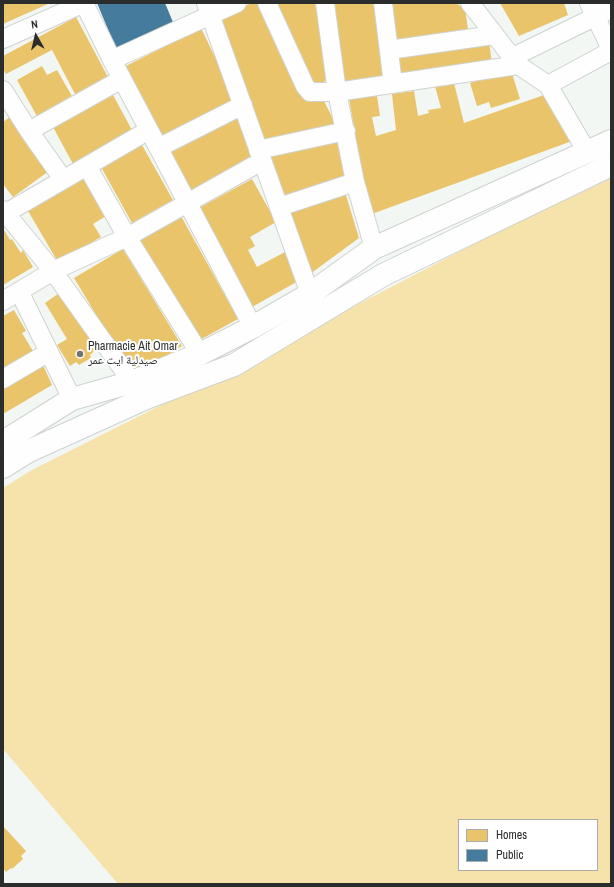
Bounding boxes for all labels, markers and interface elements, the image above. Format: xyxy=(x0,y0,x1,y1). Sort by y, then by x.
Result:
north arrow xyxy=(16,16,56,56)
text: N xyxy=(30,17,39,32)
place label: Pharmacie Ait Omar صيدلية ايت عمر xyxy=(88,340,178,368)
marker: Pharmacie Ait Omar صيدلية ايت عمر xyxy=(75,349,85,359)
legend xyxy=(458,819,598,871)
text: Homes xyxy=(496,827,527,843)
text: Public xyxy=(496,847,523,863)

